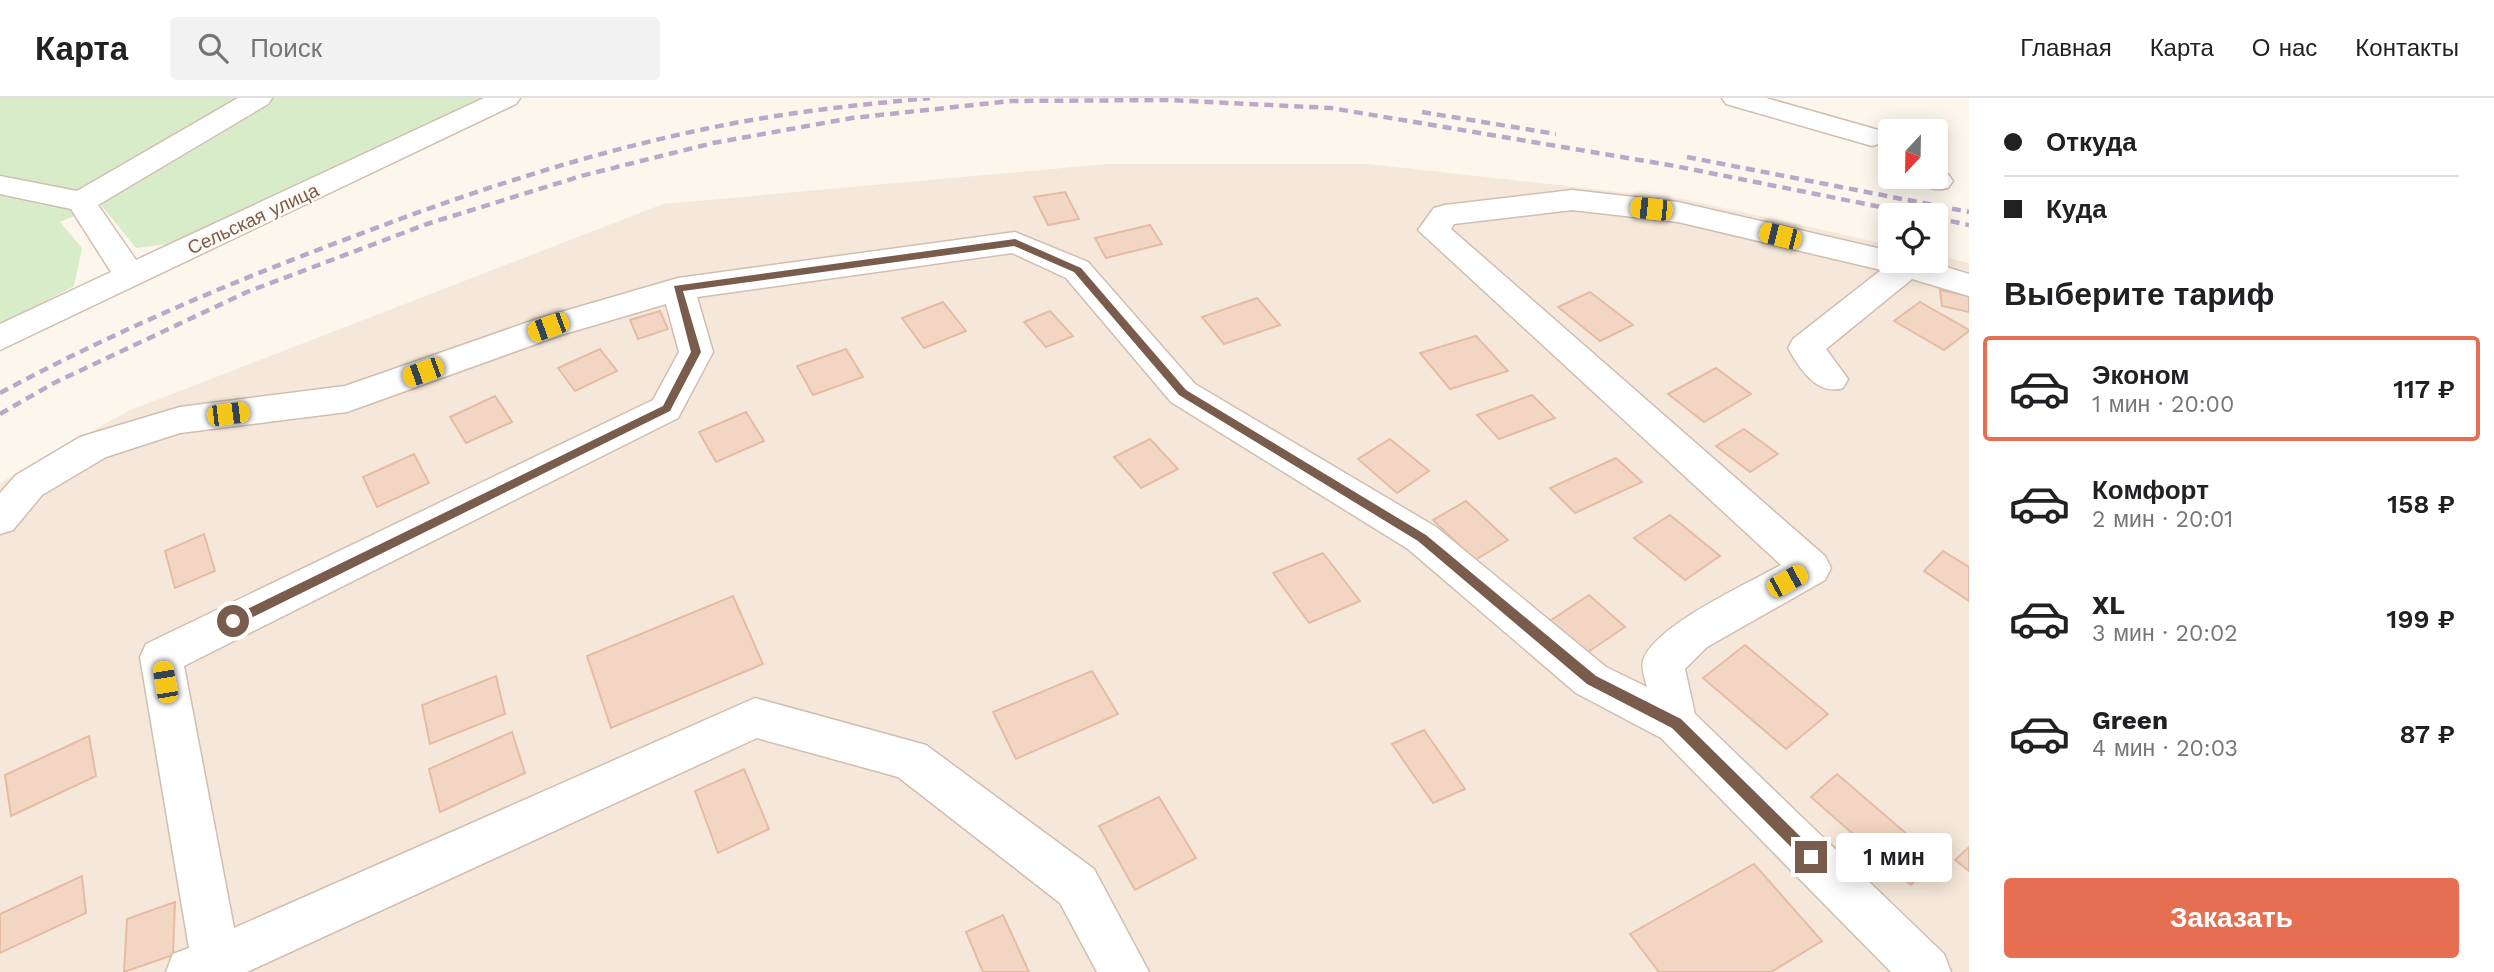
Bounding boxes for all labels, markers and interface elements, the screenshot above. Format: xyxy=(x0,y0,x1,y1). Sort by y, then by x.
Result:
search box xyxy=(170,17,660,80)
text: Карта xyxy=(35,29,128,68)
icon: search xyxy=(194,29,232,67)
text: Поиск xyxy=(250,33,322,63)
text: Главная xyxy=(2020,34,2112,62)
text: Карта xyxy=(2150,34,2214,62)
text: О нас xyxy=(2252,34,2317,62)
text: Контакты xyxy=(2355,34,2459,62)
north arrow xyxy=(1878,119,1948,189)
map controls xyxy=(1878,119,1948,273)
text: Откуда xyxy=(2046,127,2137,157)
street label: Сельская улица xyxy=(184,178,323,260)
text: Куда xyxy=(2046,194,2107,224)
car xyxy=(1630,196,1673,222)
button: locate xyxy=(1878,203,1948,273)
car xyxy=(1758,221,1803,251)
text: Выберите тариф xyxy=(2004,275,2275,313)
car xyxy=(525,310,572,344)
car xyxy=(400,355,447,389)
icon: car xyxy=(2008,357,2071,420)
text: Эконом xyxy=(2092,360,2190,390)
text: 117 ₽ xyxy=(2393,374,2455,404)
text: 1 мин · 20:00 xyxy=(2092,391,2234,418)
car xyxy=(206,401,251,427)
icon: car xyxy=(2008,472,2071,535)
text: Комфорт xyxy=(2092,475,2209,505)
text: 158 ₽ xyxy=(2387,489,2455,519)
text: 2 мин · 20:01 xyxy=(2092,506,2233,533)
car xyxy=(1764,562,1811,600)
icon: car xyxy=(2008,587,2071,650)
text: XL xyxy=(2092,590,2125,620)
text: 199 ₽ xyxy=(2387,604,2455,634)
route start xyxy=(217,605,249,637)
text: 3 мин · 20:02 xyxy=(2092,620,2238,647)
car xyxy=(152,659,179,705)
icon: car xyxy=(2008,702,2071,765)
text: Green xyxy=(2092,705,2168,735)
text: 87 ₽ xyxy=(2400,719,2455,749)
text: 4 мин · 20:03 xyxy=(2092,735,2238,762)
callout: 1 мин xyxy=(1836,832,1951,882)
route end xyxy=(1795,841,1827,873)
text: 1 мин xyxy=(1863,844,1925,871)
button: Заказать xyxy=(2004,878,2459,958)

